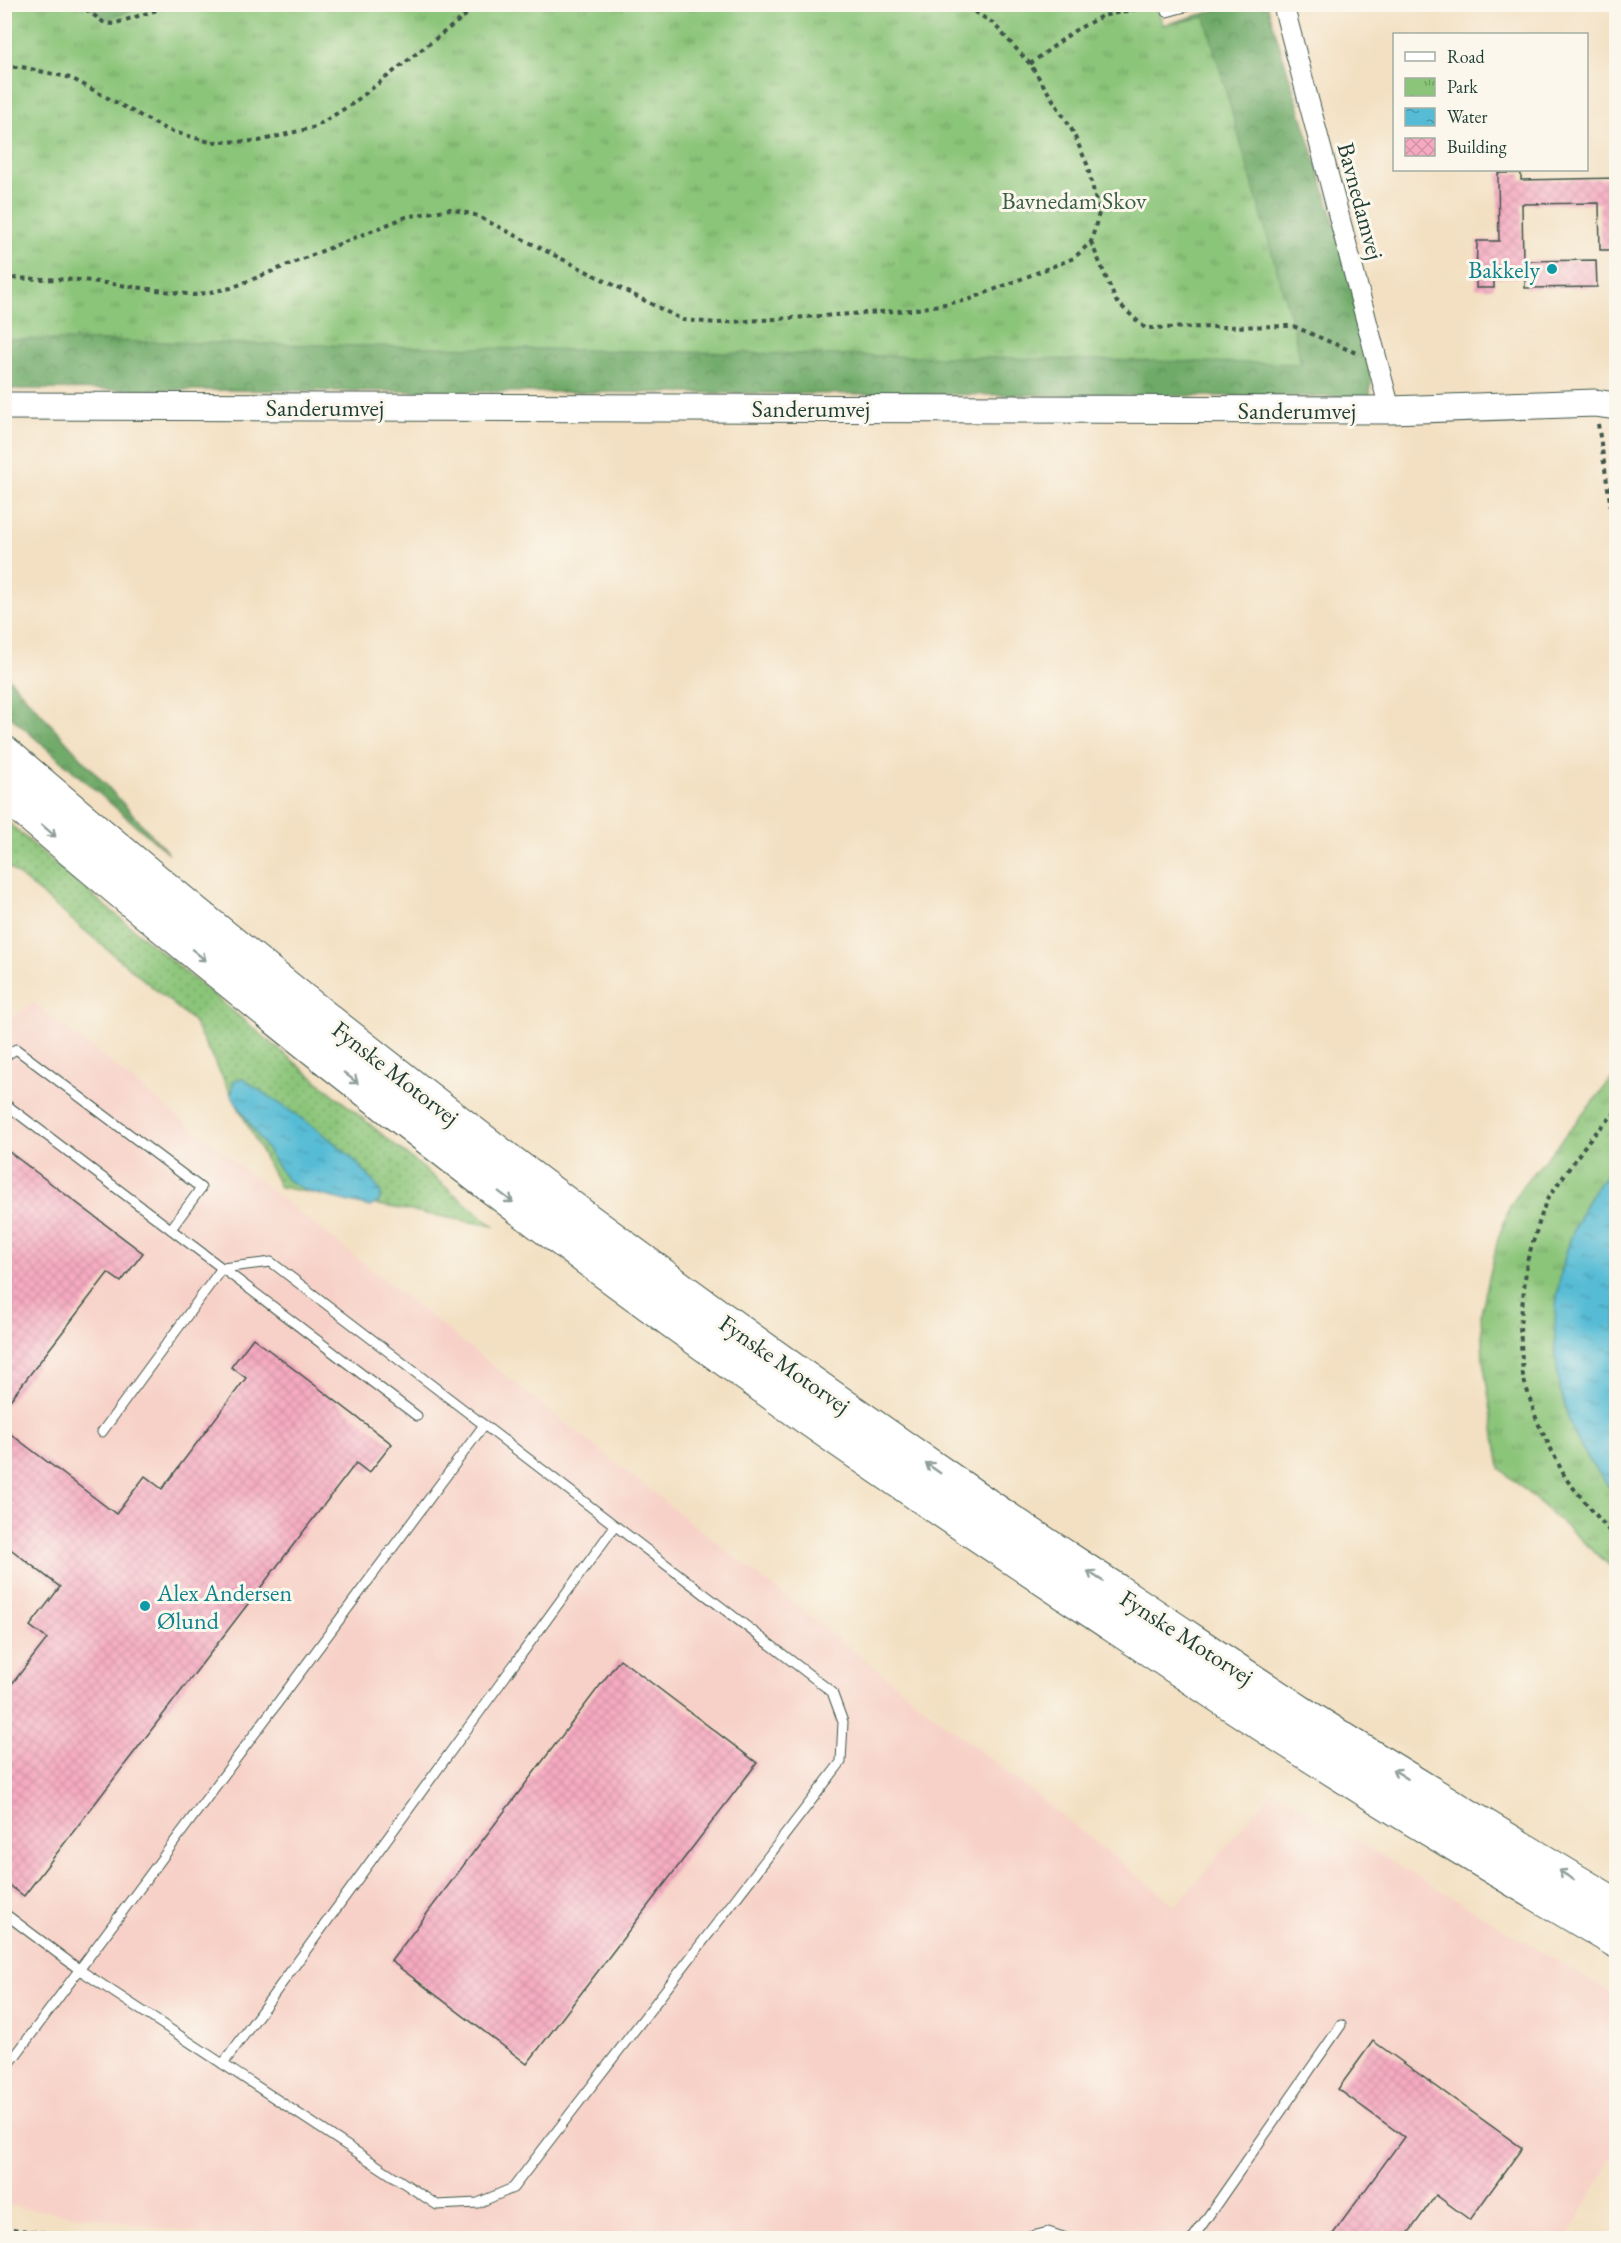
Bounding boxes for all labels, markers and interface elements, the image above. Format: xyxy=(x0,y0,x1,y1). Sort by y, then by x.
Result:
legend xyxy=(1393,33,1588,171)
text: Road xyxy=(1447,45,1486,68)
text: Park xyxy=(1447,75,1478,98)
text: Water xyxy=(1447,105,1488,128)
text: Building xyxy=(1447,135,1507,158)
street label: Bavnedamvej xyxy=(1331,139,1391,263)
park label: Bavnedam Skov xyxy=(1001,185,1147,216)
place label: Bakkely xyxy=(1468,254,1540,285)
marker: Bakkely xyxy=(1545,262,1559,276)
street label: Sanderumvej xyxy=(266,392,384,423)
street label: Sanderumvej xyxy=(752,393,870,424)
street label: Sanderumvej xyxy=(1238,395,1356,426)
one-way arrow xyxy=(41,824,56,838)
one-way arrow xyxy=(191,949,207,962)
street label: Fynske Motorvej xyxy=(326,1014,466,1132)
one-way arrow xyxy=(343,1071,359,1084)
one-way arrow xyxy=(497,1190,513,1203)
street label: Fynske Motorvej xyxy=(713,1307,857,1421)
one-way arrow xyxy=(925,1462,942,1474)
one-way arrow xyxy=(1087,1570,1104,1582)
place label: Alex Andersen Ølund xyxy=(156,1577,292,1636)
street label: Fynske Motorvej xyxy=(1114,1582,1260,1692)
marker: Alex Andersen Ølund xyxy=(138,1599,152,1613)
one-way arrow xyxy=(1392,1767,1409,1779)
one-way arrow xyxy=(1558,1869,1575,1881)

